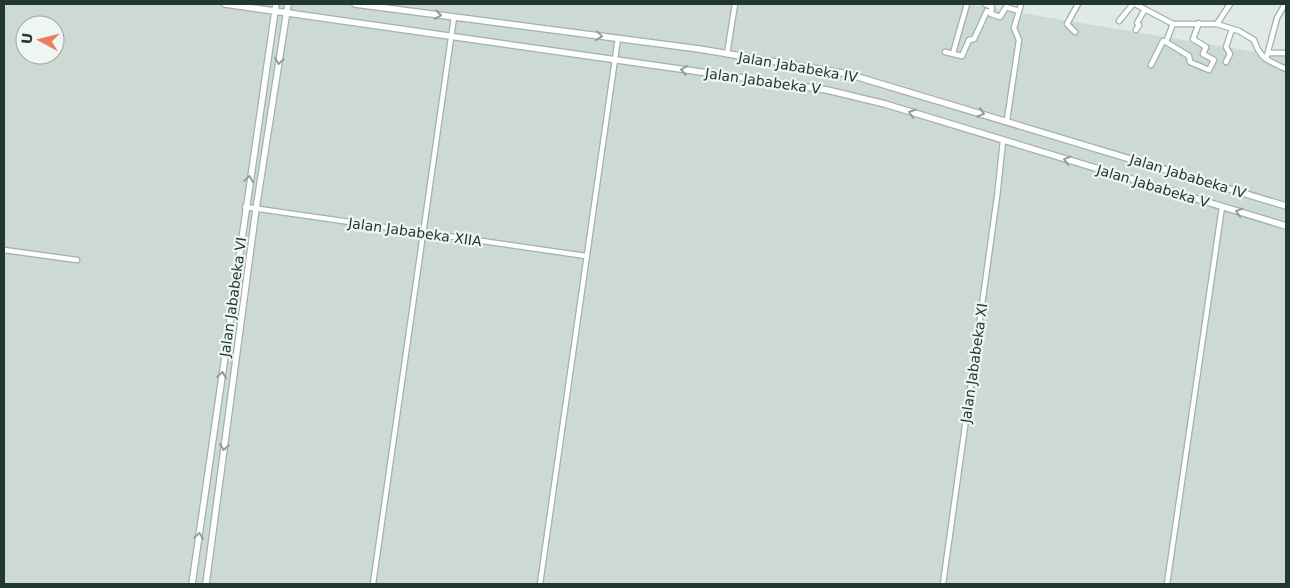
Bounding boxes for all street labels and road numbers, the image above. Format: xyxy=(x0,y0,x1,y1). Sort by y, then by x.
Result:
street label: Jalan Jababeka IV xyxy=(736,48,859,85)
street label: Jalan Jababeka V xyxy=(703,65,822,97)
street label: Jalan Jababeka IV xyxy=(1127,150,1248,201)
street label: Jalan Jababeka V xyxy=(1094,161,1212,211)
street label: Jalan Jababeka XIIA xyxy=(346,215,483,249)
street label: Jalan Jababeka VI xyxy=(217,236,249,359)
street label: Jalan Jababeka XI xyxy=(958,302,990,425)

